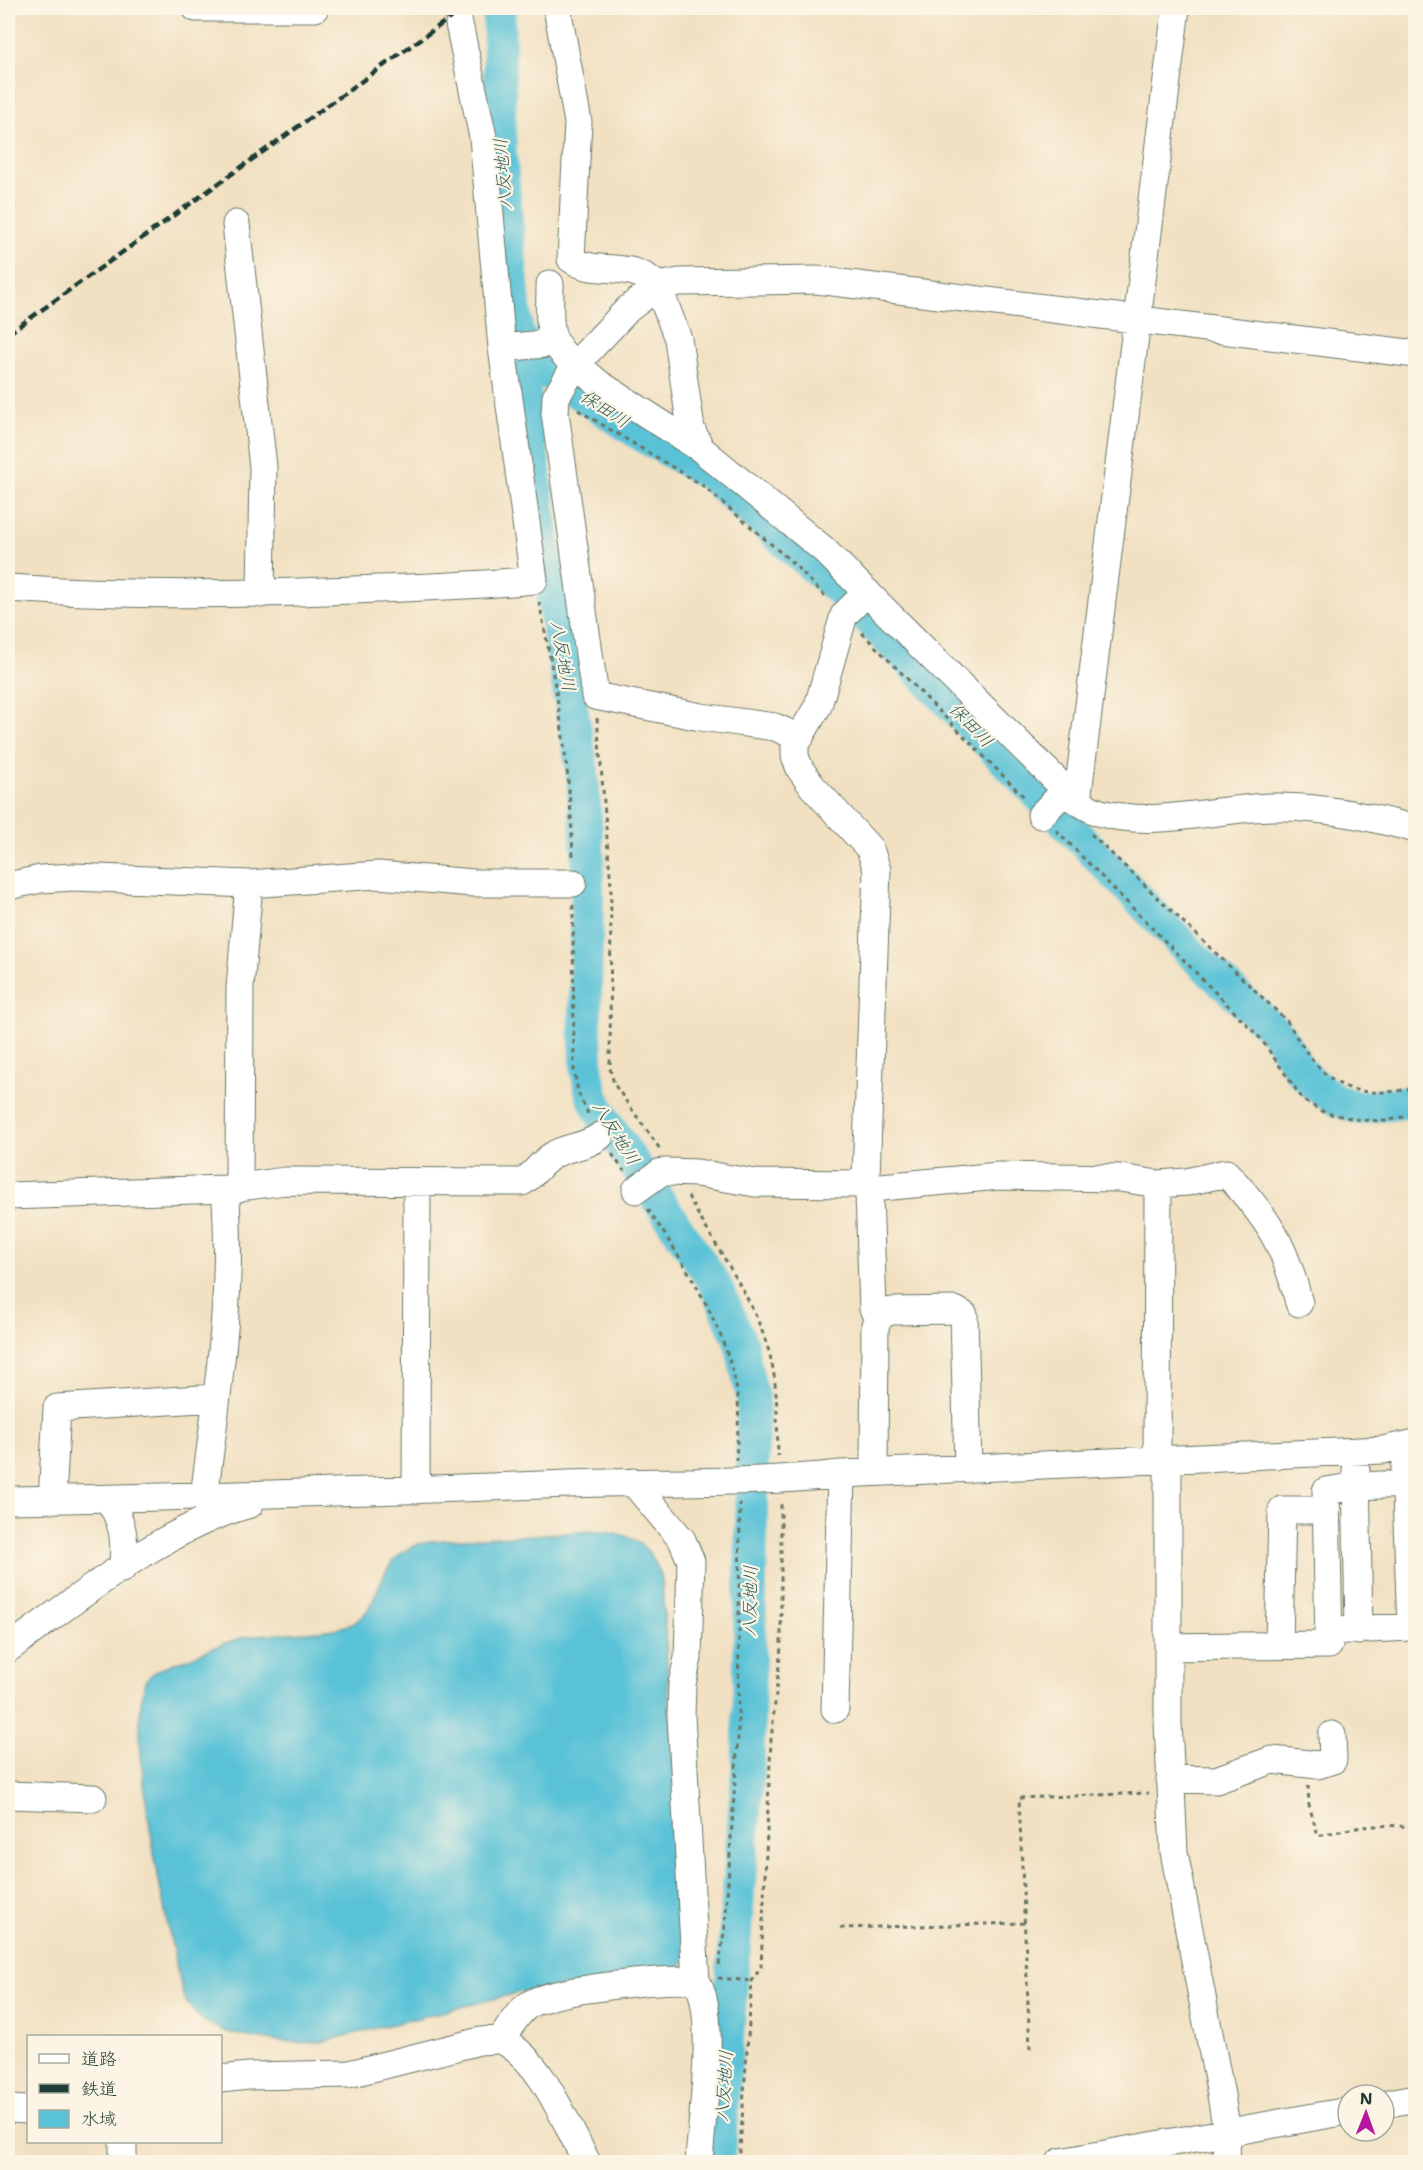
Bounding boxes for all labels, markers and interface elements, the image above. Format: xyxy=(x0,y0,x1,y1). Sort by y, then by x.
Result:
water label: 八反地川 xyxy=(489,137,517,211)
water label: 保田川 xyxy=(576,384,634,434)
water label: 八反地川 xyxy=(545,618,581,694)
water label: 保田川 xyxy=(944,697,998,753)
water label: 八反地川 xyxy=(587,1096,645,1170)
water label: 八反地川 xyxy=(737,1565,763,1637)
legend xyxy=(27,2035,222,2143)
text: 道路 xyxy=(81,2047,117,2071)
water label: 八反地川 xyxy=(710,2049,738,2123)
text: 鉄道 xyxy=(81,2077,117,2101)
north arrow xyxy=(1336,2083,1396,2143)
text: N xyxy=(1360,2088,1373,2109)
text: 水域 xyxy=(81,2107,117,2131)

